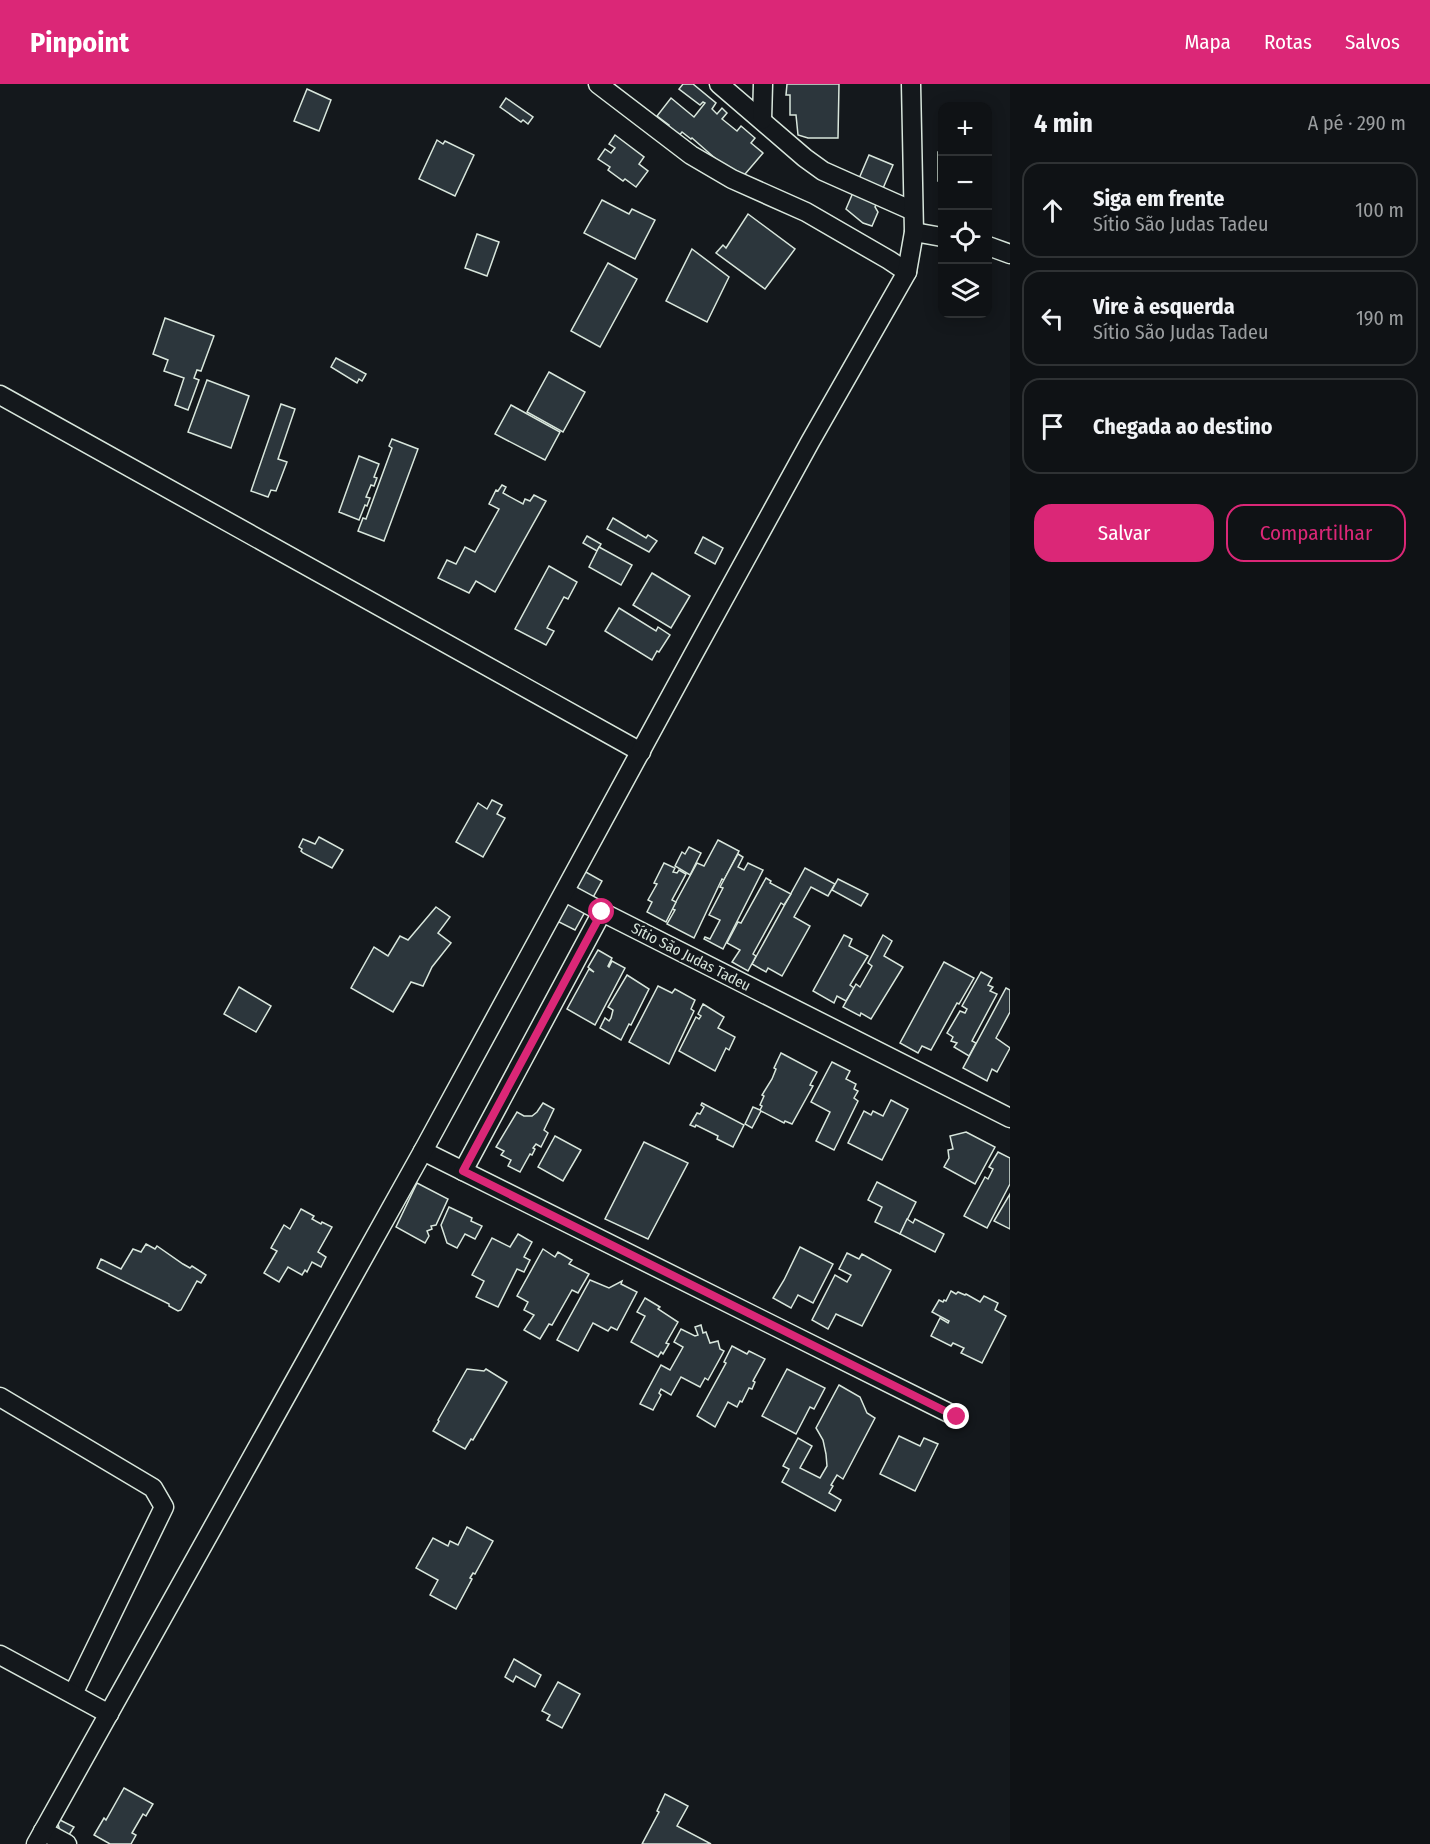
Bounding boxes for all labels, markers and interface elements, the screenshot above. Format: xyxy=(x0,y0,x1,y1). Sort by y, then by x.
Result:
text: Pinpoint xyxy=(30,26,129,59)
text: Mapa xyxy=(1184,29,1231,55)
text: Rotas xyxy=(1264,29,1312,55)
text: Salvos xyxy=(1345,29,1400,55)
map controls xyxy=(938,102,992,318)
button: + xyxy=(938,102,992,156)
text: 4 min xyxy=(1034,108,1093,139)
text: A pé · 290 m xyxy=(1308,111,1406,135)
button: − xyxy=(938,156,992,210)
text: Siga em frente xyxy=(1093,185,1224,212)
icon: ahead xyxy=(1036,194,1069,227)
text: 100 m xyxy=(1355,198,1404,222)
button: locate xyxy=(938,210,992,264)
text: Sítio São Judas Tadeu xyxy=(1093,212,1268,236)
button: layers xyxy=(938,264,992,318)
text: Vire à esquerda xyxy=(1093,293,1235,320)
icon: left xyxy=(1036,302,1069,335)
text: 190 m xyxy=(1356,306,1404,330)
text: Sítio São Judas Tadeu xyxy=(1093,320,1268,344)
icon: arrive xyxy=(1036,410,1069,443)
text: Chegada ao destino xyxy=(1093,413,1273,440)
button: Salvar xyxy=(1034,504,1214,562)
button: Compartilhar xyxy=(1226,504,1406,562)
route start xyxy=(588,898,614,924)
street label: Sítio São Judas Tadeu xyxy=(628,919,754,995)
route end xyxy=(943,1403,969,1429)

